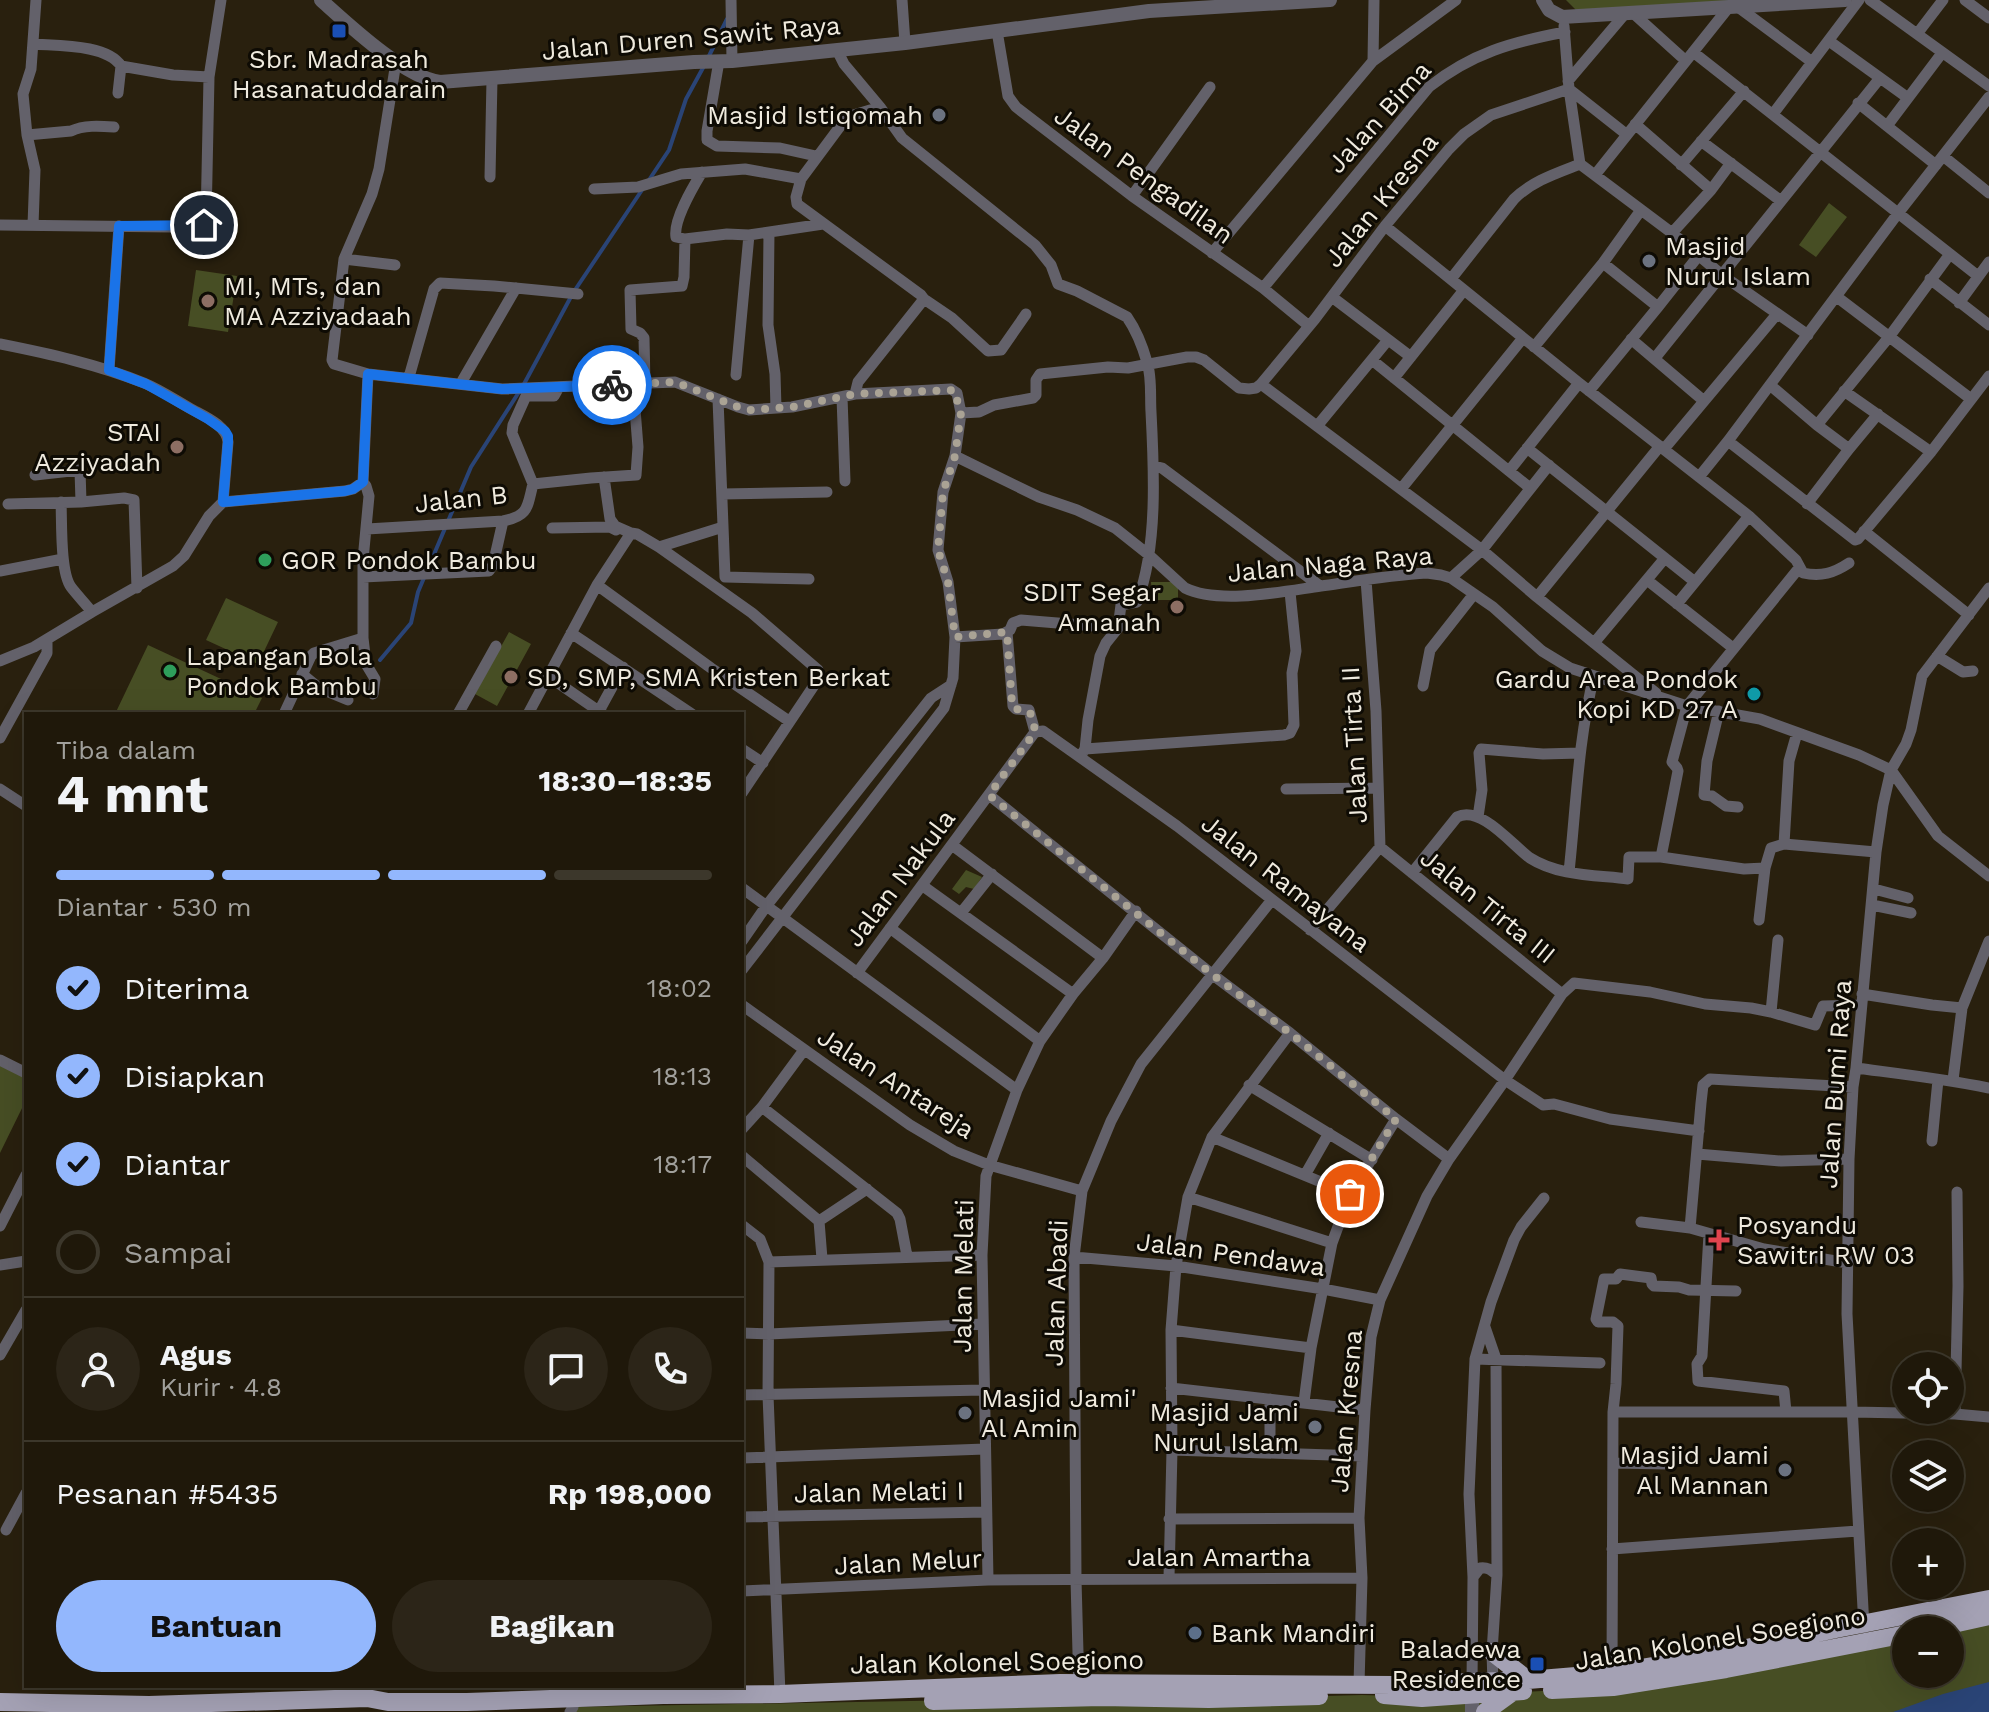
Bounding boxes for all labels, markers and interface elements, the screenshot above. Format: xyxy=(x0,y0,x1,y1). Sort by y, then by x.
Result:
street label: Jalan Duren Sawit Raya xyxy=(540,10,842,66)
marker: Sbr. Madrasah Hasanatuddarain xyxy=(330,22,348,40)
place label: Sbr. Madrasah Hasanatuddarain xyxy=(232,44,446,104)
street label: Jalan Bima xyxy=(1321,55,1437,179)
place label: Masjid Istiqomah xyxy=(707,100,923,130)
street label: Jalan Pengadilan xyxy=(1049,100,1239,250)
marker: Masjid Istiqomah xyxy=(930,106,948,124)
street label: Jalan Kresna xyxy=(1318,127,1444,273)
pin xyxy=(170,191,238,259)
icon: home xyxy=(182,203,226,247)
place label: Masjid Nurul Islam xyxy=(1665,231,1811,291)
marker: Masjid Nurul Islam xyxy=(1640,252,1658,270)
place label: MI, MTs, dan MA Azziyadaah xyxy=(224,271,412,331)
marker: MI, MTs, dan MA Azziyadaah xyxy=(199,292,217,310)
courier xyxy=(572,345,652,425)
icon: bike xyxy=(590,363,634,407)
place label: STAI Azziyadah xyxy=(34,417,161,477)
marker: STAI Azziyadah xyxy=(168,438,186,456)
street label: Jalan B xyxy=(413,479,509,519)
street label: Jalan Naga Raya xyxy=(1226,540,1434,588)
place label: GOR Pondok Bambu xyxy=(281,545,537,575)
marker: GOR Pondok Bambu xyxy=(256,551,274,569)
place label: SDIT Segar Amanah xyxy=(1023,577,1161,637)
marker: SDIT Segar Amanah xyxy=(1168,598,1186,616)
place label: Lapangan Bola Pondok Bambu xyxy=(186,641,377,701)
marker: Lapangan Bola Pondok Bambu xyxy=(161,662,179,680)
place label: SD, SMP, SMA Kristen Berkat xyxy=(527,662,890,692)
place label: Gardu Area Pondok Kopi KD 27 A xyxy=(1495,664,1738,724)
street label: Jalan Tirta II xyxy=(1335,666,1373,824)
marker: SD, SMP, SMA Kristen Berkat xyxy=(502,668,520,686)
marker: Gardu Area Pondok Kopi KD 27 A xyxy=(1745,685,1763,703)
text: Tiba dalam xyxy=(56,735,196,765)
text: 18:30–18:35 xyxy=(538,763,712,798)
text: 4 mnt xyxy=(56,764,208,825)
street label: Jalan Nakula xyxy=(839,803,961,952)
street label: Jalan Ramayana xyxy=(1196,808,1377,958)
street label: Jalan Tirta III xyxy=(1414,842,1562,970)
text: Diantar · 530 m xyxy=(56,892,252,922)
icon: check xyxy=(56,966,100,1010)
text: Diterima xyxy=(124,971,249,1006)
text: 18:02 xyxy=(647,973,712,1003)
street label: Jalan Bumi Raya xyxy=(1813,978,1857,1189)
street label: Jalan Antareja xyxy=(812,1021,980,1145)
icon: check xyxy=(56,1054,100,1098)
text: Disiapkan xyxy=(124,1059,265,1094)
text: 18:13 xyxy=(653,1061,712,1091)
icon: check xyxy=(56,1142,100,1186)
text: Diantar xyxy=(124,1147,231,1182)
text: 18:17 xyxy=(653,1149,712,1179)
pin xyxy=(1316,1160,1384,1228)
icon: bag xyxy=(1328,1172,1372,1216)
street label: Jalan Melati xyxy=(947,1199,979,1353)
place label: Posyandu Sawitri RW 03 xyxy=(1737,1210,1915,1270)
street label: Jalan Abadi xyxy=(1038,1219,1074,1367)
street label: Jalan Pendawa xyxy=(1135,1226,1328,1282)
marker: Posyandu Sawitri RW 03 xyxy=(1708,1229,1730,1251)
text: Sampai xyxy=(124,1235,232,1270)
button: person xyxy=(56,1327,140,1411)
button: chat xyxy=(524,1327,608,1411)
button: phone xyxy=(628,1327,712,1411)
street label: Jalan Kresna xyxy=(1324,1328,1368,1494)
text: Agus xyxy=(160,1337,232,1372)
map controls xyxy=(1892,1352,1964,1688)
button: locate xyxy=(1892,1352,1964,1424)
text: Kurir · 4.8 xyxy=(160,1372,282,1402)
place label: Masjid Jami' Al Amin xyxy=(981,1383,1137,1443)
place label: Masjid Jami Nurul Islam xyxy=(1149,1397,1299,1457)
marker: Masjid Jami' Al Amin xyxy=(956,1404,974,1422)
marker: Masjid Jami Nurul Islam xyxy=(1306,1418,1324,1436)
place label: Masjid Jami Al Mannan xyxy=(1619,1440,1769,1500)
button: layers xyxy=(1892,1440,1964,1512)
marker: Masjid Jami Al Mannan xyxy=(1776,1461,1794,1479)
text: Pesanan #5435 xyxy=(56,1476,278,1511)
text: Rp 198,000 xyxy=(548,1476,712,1511)
street label: Jalan Melati I xyxy=(794,1476,964,1508)
button: + xyxy=(1892,1528,1964,1600)
street label: Jalan Amartha xyxy=(1127,1542,1311,1572)
street label: Jalan Melur xyxy=(833,1543,983,1581)
button: Bantuan xyxy=(56,1580,376,1672)
button: Bagikan xyxy=(392,1580,712,1672)
street label: Jalan Kolonel Soegiono xyxy=(1572,1600,1868,1676)
button: − xyxy=(1892,1616,1964,1688)
place label: Bank Mandiri xyxy=(1211,1618,1375,1648)
marker: Bank Mandiri xyxy=(1186,1624,1204,1642)
place label: Baladewa Residence xyxy=(1392,1634,1521,1694)
street label: Jalan Kolonel Soegiono xyxy=(850,1644,1144,1680)
marker: Baladewa Residence xyxy=(1528,1655,1546,1673)

